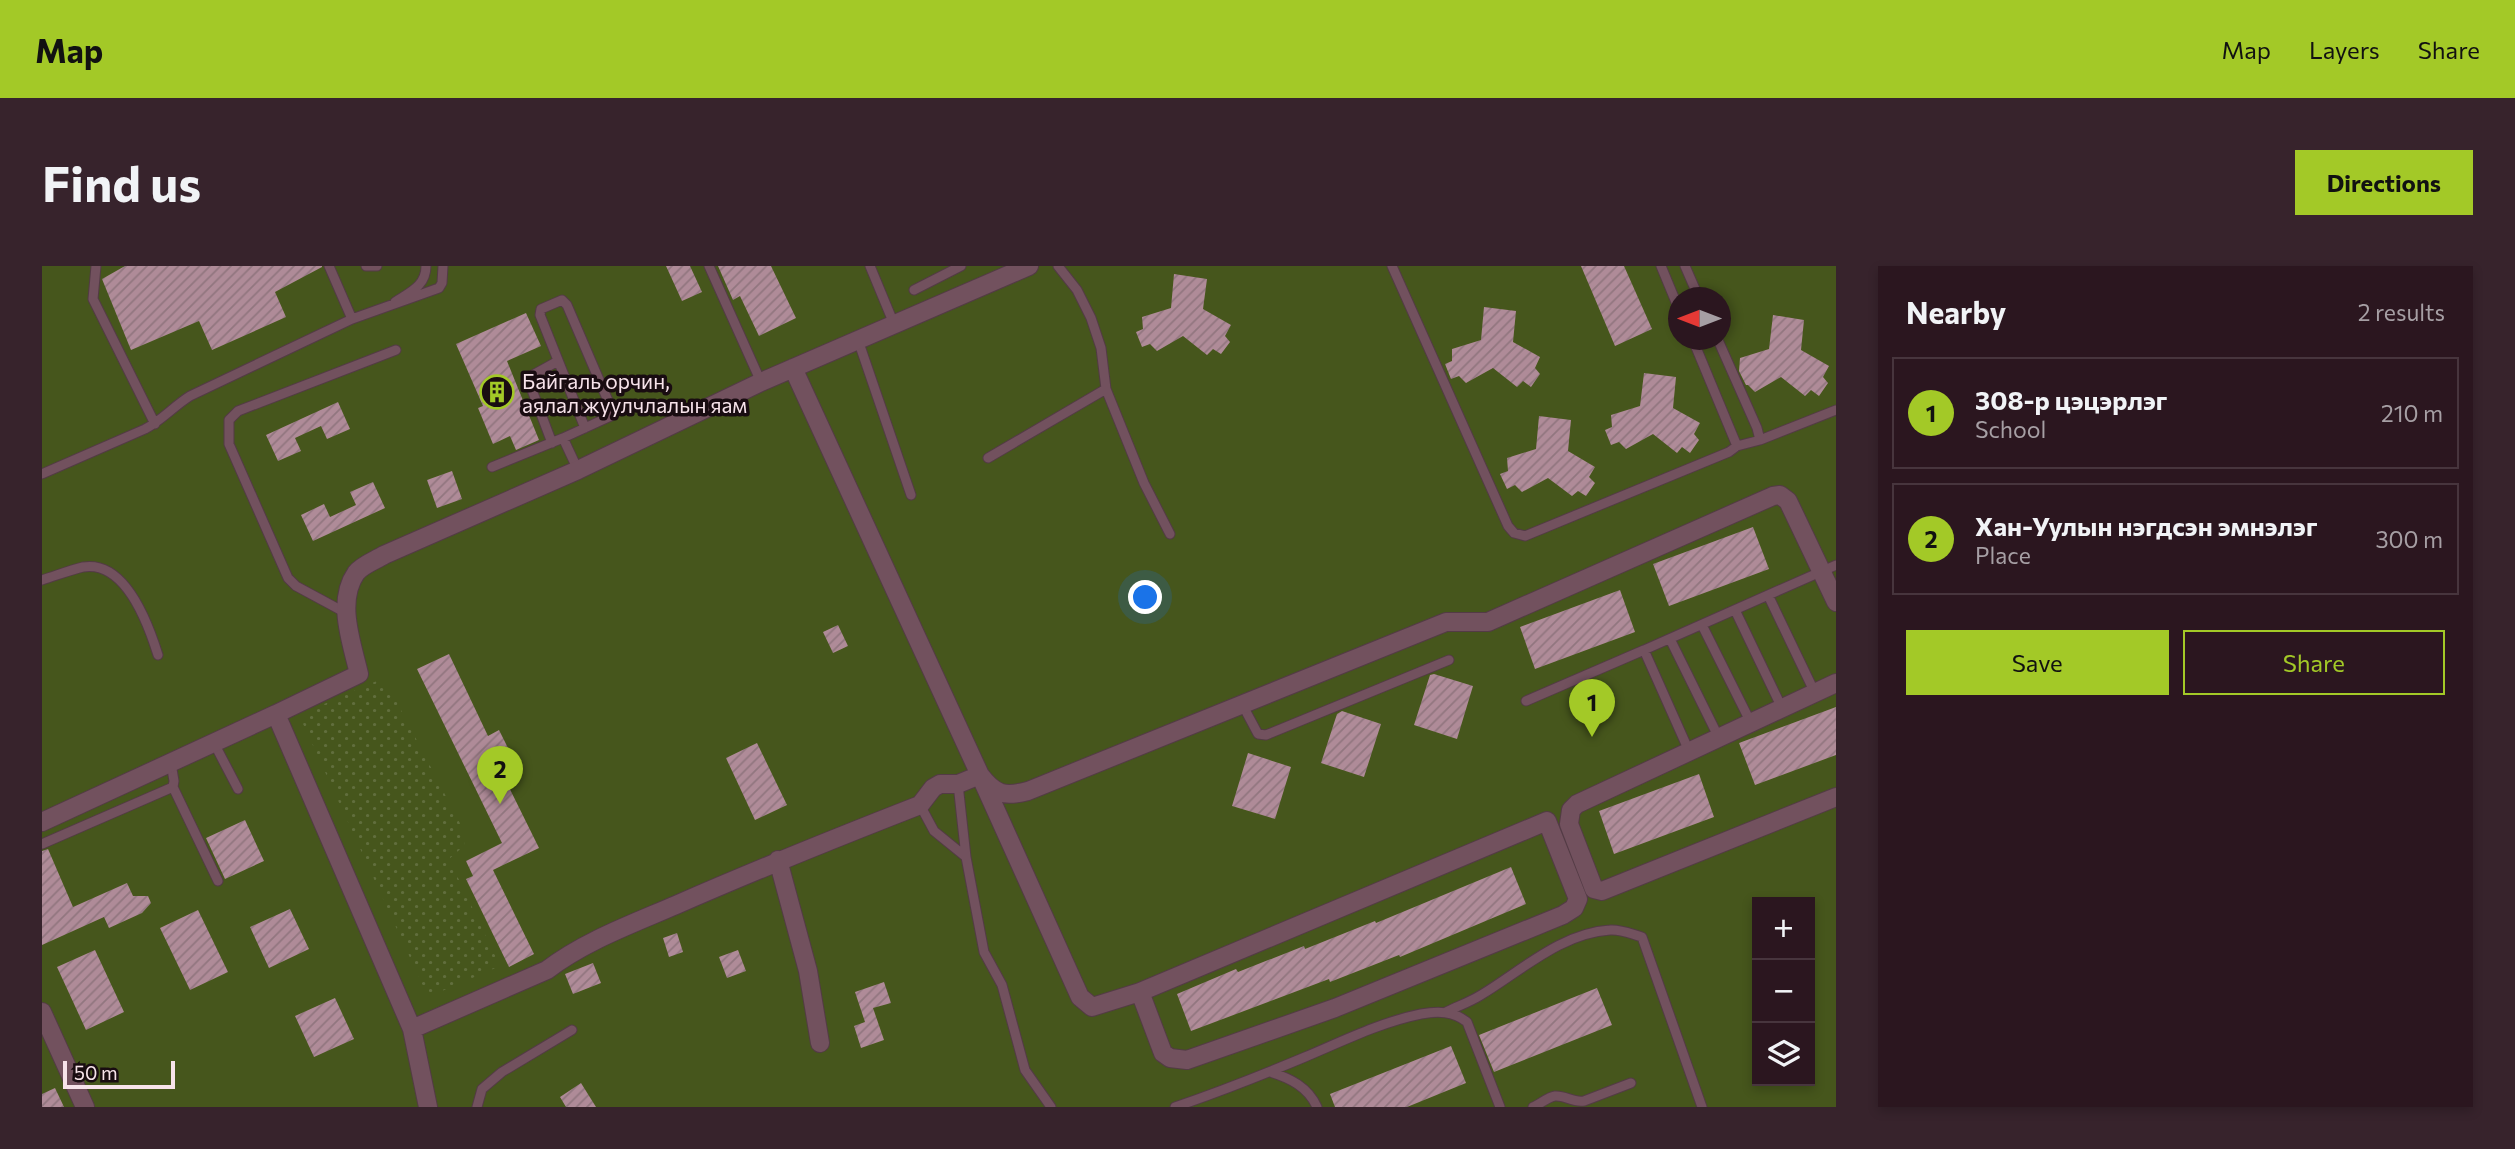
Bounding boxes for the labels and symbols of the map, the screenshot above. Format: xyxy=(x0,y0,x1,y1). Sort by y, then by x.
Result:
north arrow xyxy=(1668,287,1731,350)
place label: Байгаль орчин, аялал жуулчлалын яам xyxy=(522,368,747,417)
building icon: Байгаль орчин, аялал жуулчлалын яам xyxy=(478,373,516,411)
your location xyxy=(1128,580,1162,614)
pin: 1 xyxy=(1569,679,1615,737)
pin: 2 xyxy=(477,746,523,804)
scale bar xyxy=(63,1058,175,1090)

